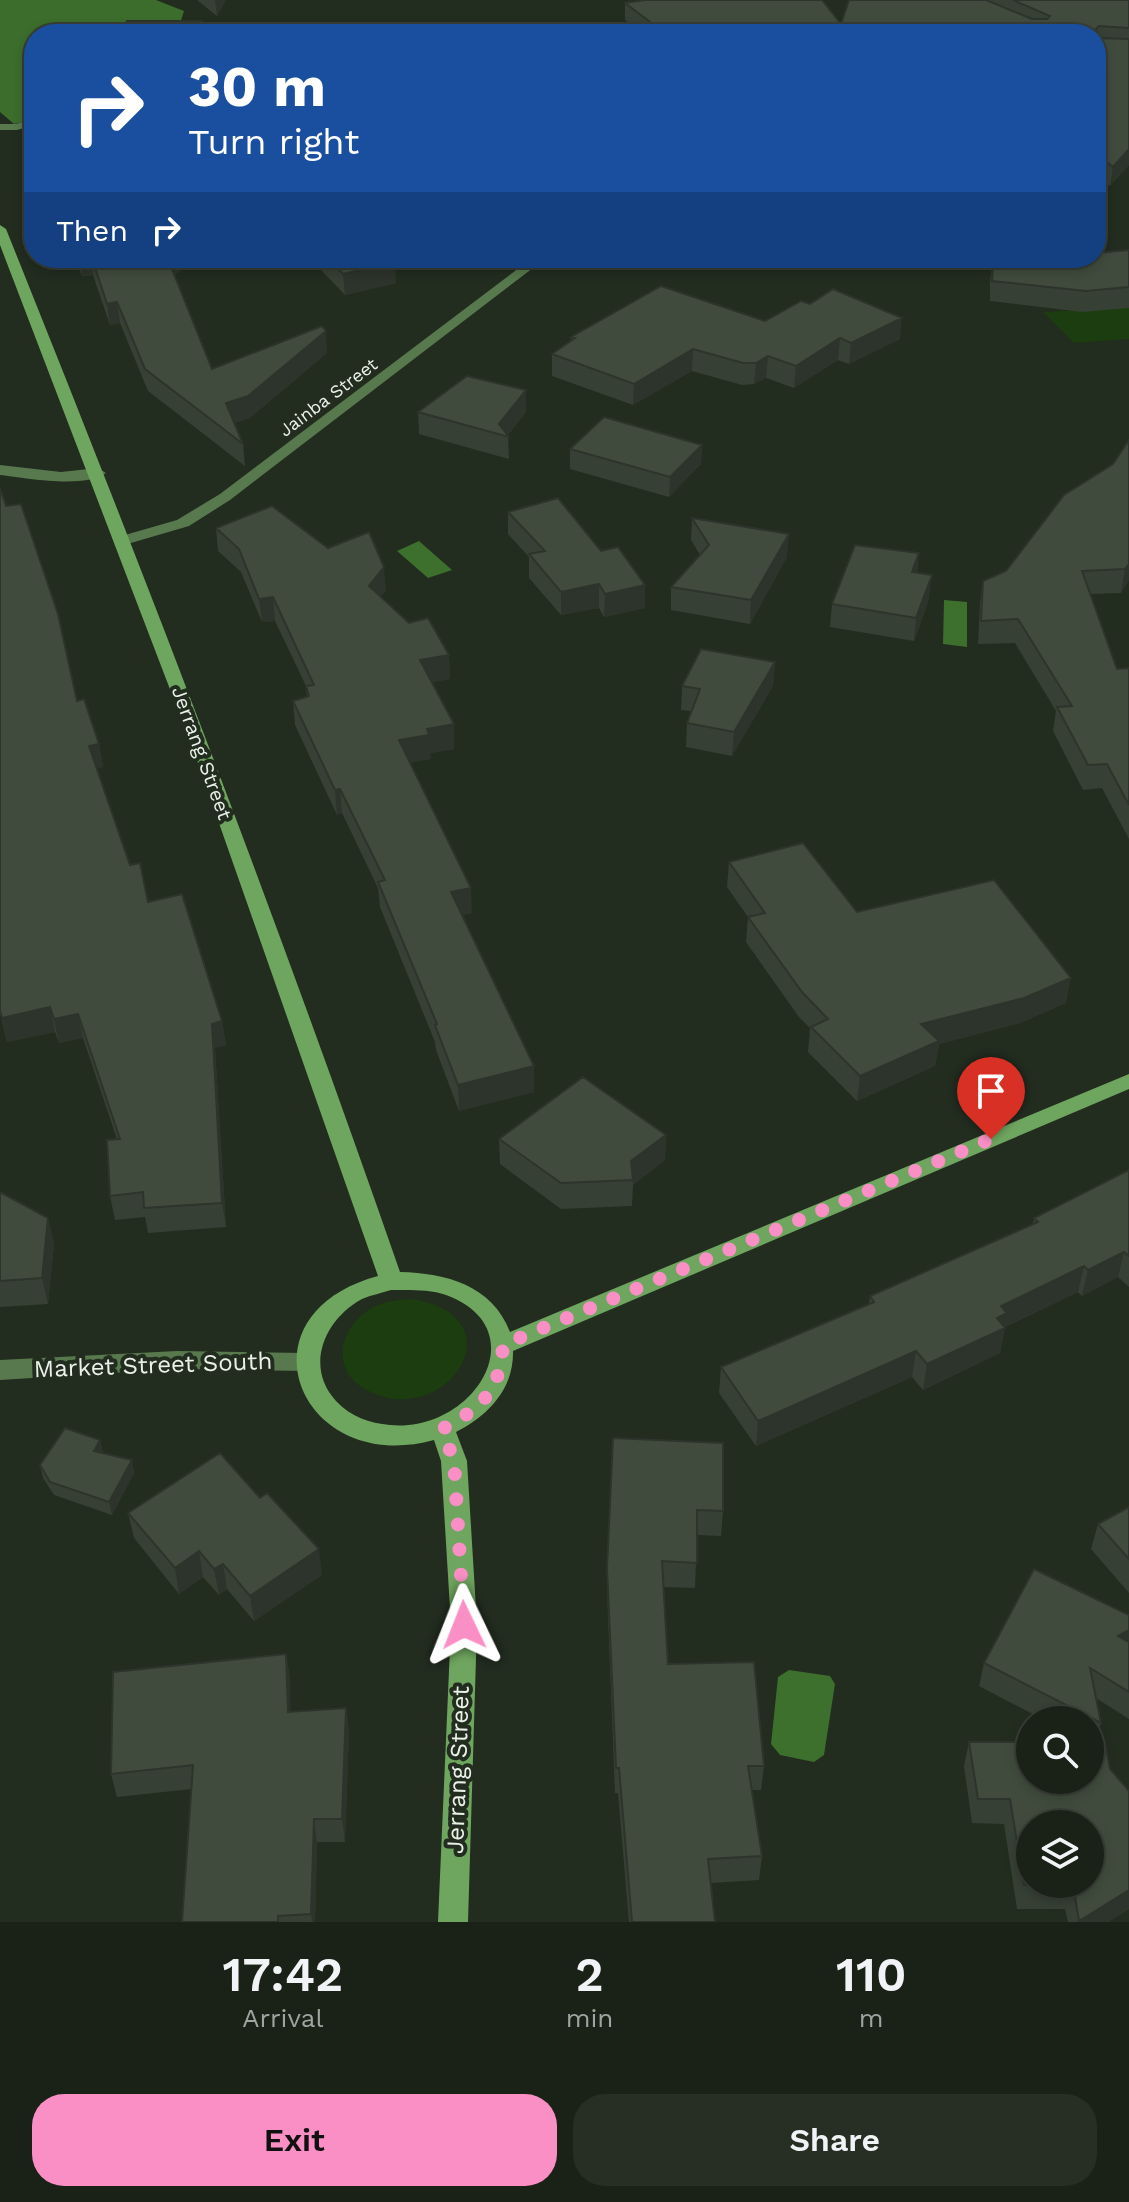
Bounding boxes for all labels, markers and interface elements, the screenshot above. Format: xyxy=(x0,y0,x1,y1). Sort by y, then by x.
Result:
text: 30 m xyxy=(188,54,326,120)
icon: right xyxy=(56,56,160,160)
text: Turn right xyxy=(188,121,359,163)
icon: right xyxy=(144,208,188,252)
text: Then xyxy=(56,213,128,248)
street label: Jainba Street xyxy=(275,353,382,441)
street label: Jerrang Street xyxy=(167,683,237,824)
pin xyxy=(957,1057,1025,1139)
icon: arrive xyxy=(969,1069,1013,1113)
street label: Market Street South xyxy=(33,1347,273,1383)
position arrow xyxy=(422,1583,506,1667)
street label: Jerrang Street xyxy=(441,1686,475,1854)
map controls xyxy=(1016,1706,1104,1898)
button: search xyxy=(1016,1706,1104,1794)
button: layers xyxy=(1016,1810,1104,1898)
text: 17:42 xyxy=(223,1946,343,2003)
text: 2 xyxy=(575,1946,604,2003)
text: 110 xyxy=(836,1946,906,2003)
text: Arrival xyxy=(242,2003,323,2033)
text: min xyxy=(566,2003,613,2033)
text: m xyxy=(859,2003,884,2033)
button: Exit xyxy=(32,2094,557,2186)
button: Share xyxy=(573,2094,1097,2186)

